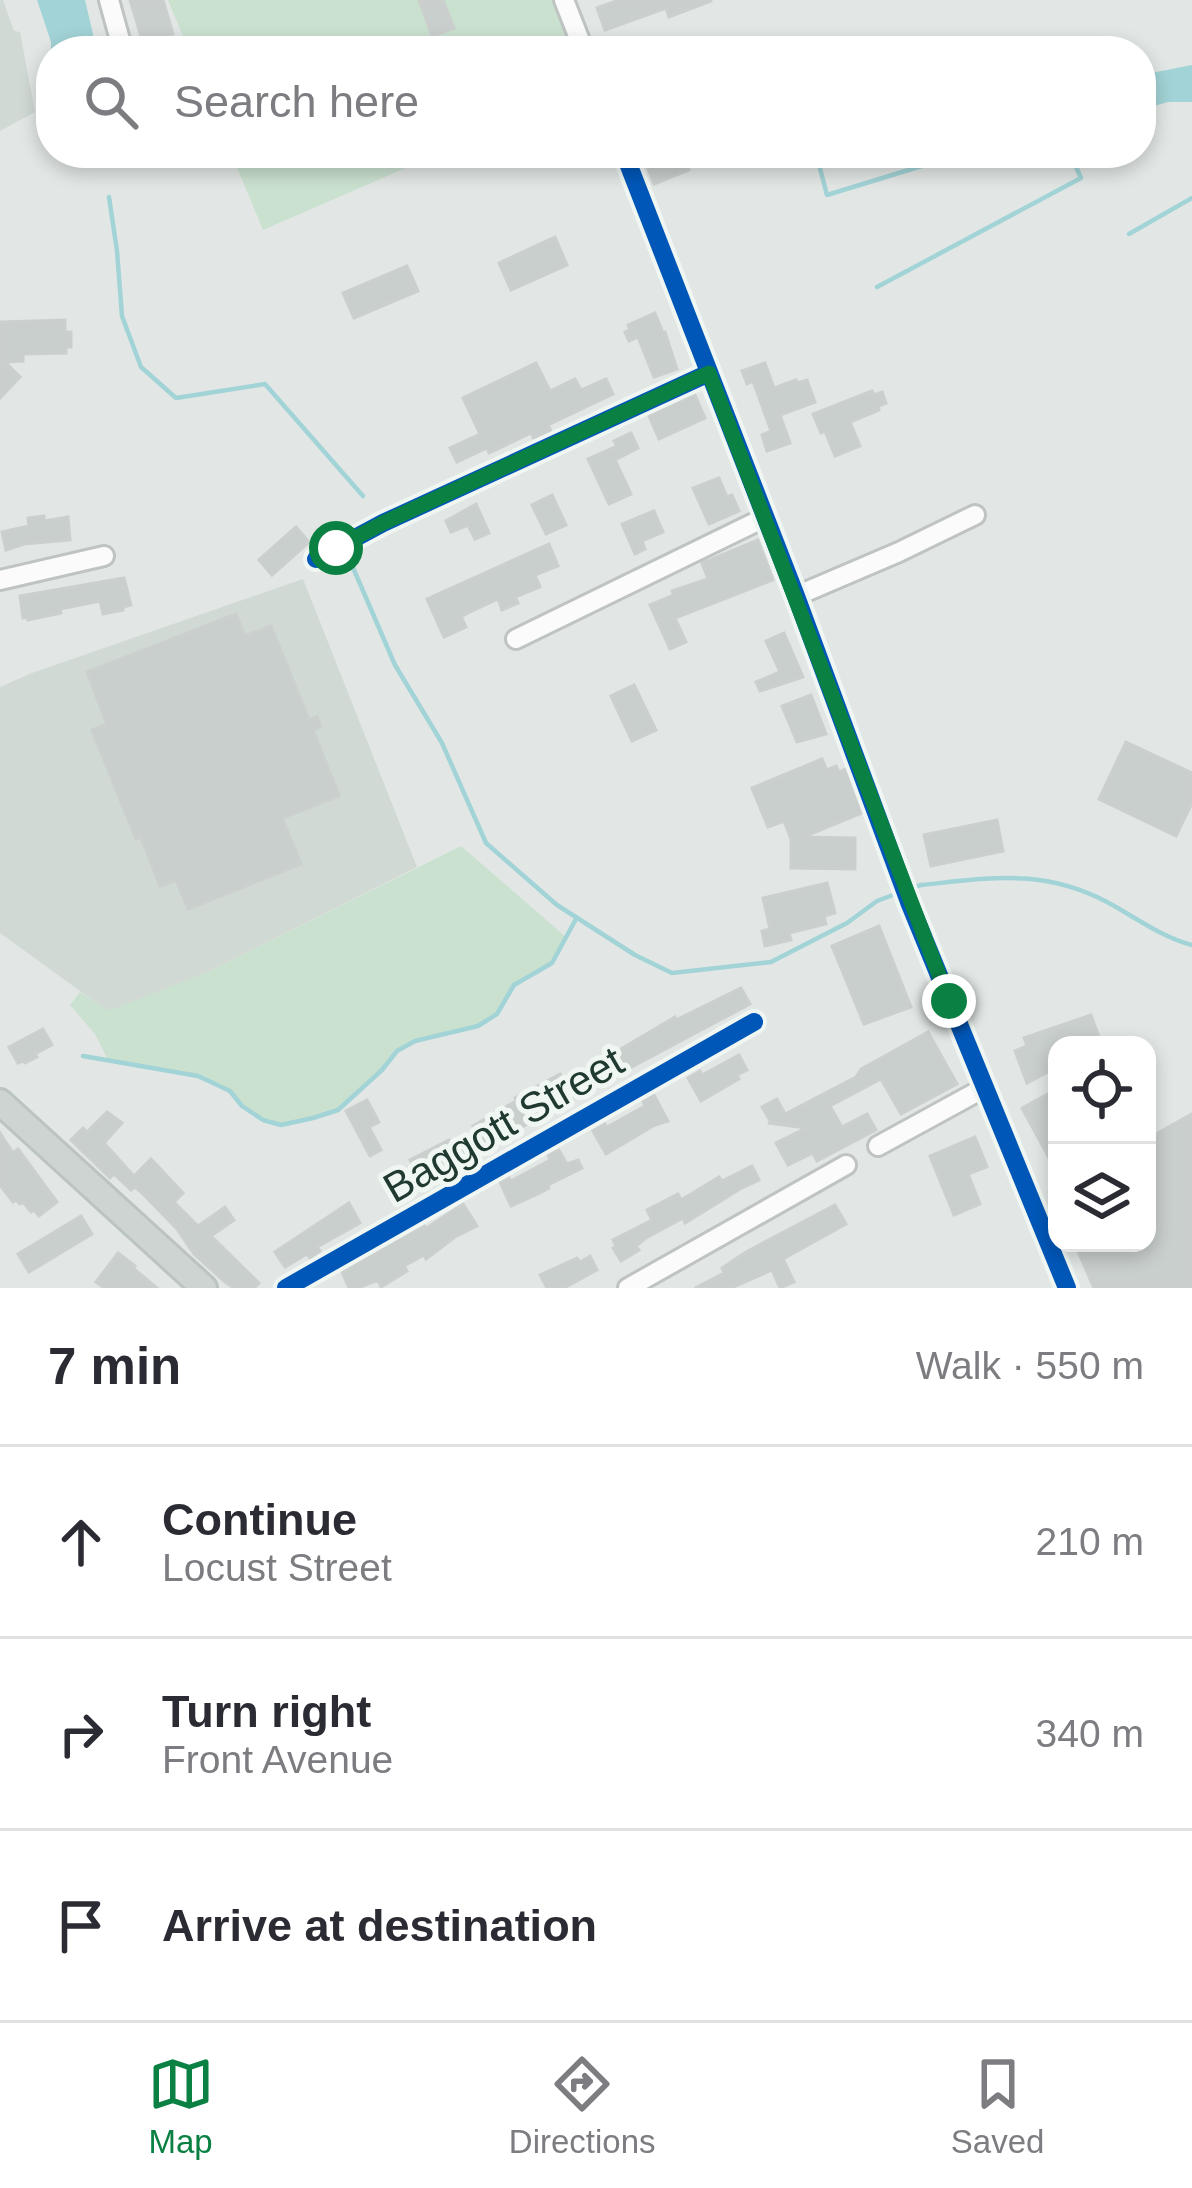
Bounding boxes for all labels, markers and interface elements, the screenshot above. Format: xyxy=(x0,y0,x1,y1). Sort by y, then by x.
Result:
search box xyxy=(36,36,1156,168)
icon: search xyxy=(78,69,144,135)
text: Search here xyxy=(174,76,419,127)
route start xyxy=(309,521,363,575)
route end xyxy=(922,974,976,1028)
map controls xyxy=(1048,1036,1156,1252)
button: locate xyxy=(1048,1036,1156,1144)
street label: Baggott Street xyxy=(375,1037,632,1212)
button: layers xyxy=(1048,1144,1156,1252)
text: 7 min xyxy=(48,1338,181,1395)
text: Walk · 550 m xyxy=(916,1344,1144,1387)
text: Continue xyxy=(162,1494,357,1545)
icon: ahead xyxy=(48,1509,114,1575)
text: 210 m xyxy=(1036,1520,1144,1563)
text: Locust Street xyxy=(162,1546,392,1589)
text: Turn right xyxy=(162,1686,371,1737)
icon: right xyxy=(48,1701,114,1767)
text: 340 m xyxy=(1036,1712,1144,1755)
text: Front Avenue xyxy=(162,1738,393,1781)
icon: arrive xyxy=(48,1893,114,1959)
text: Arrive at destination xyxy=(162,1900,597,1951)
tab: Map xyxy=(148,2051,214,2161)
tab: Directions xyxy=(509,2051,656,2161)
tab: Saved xyxy=(951,2051,1044,2161)

